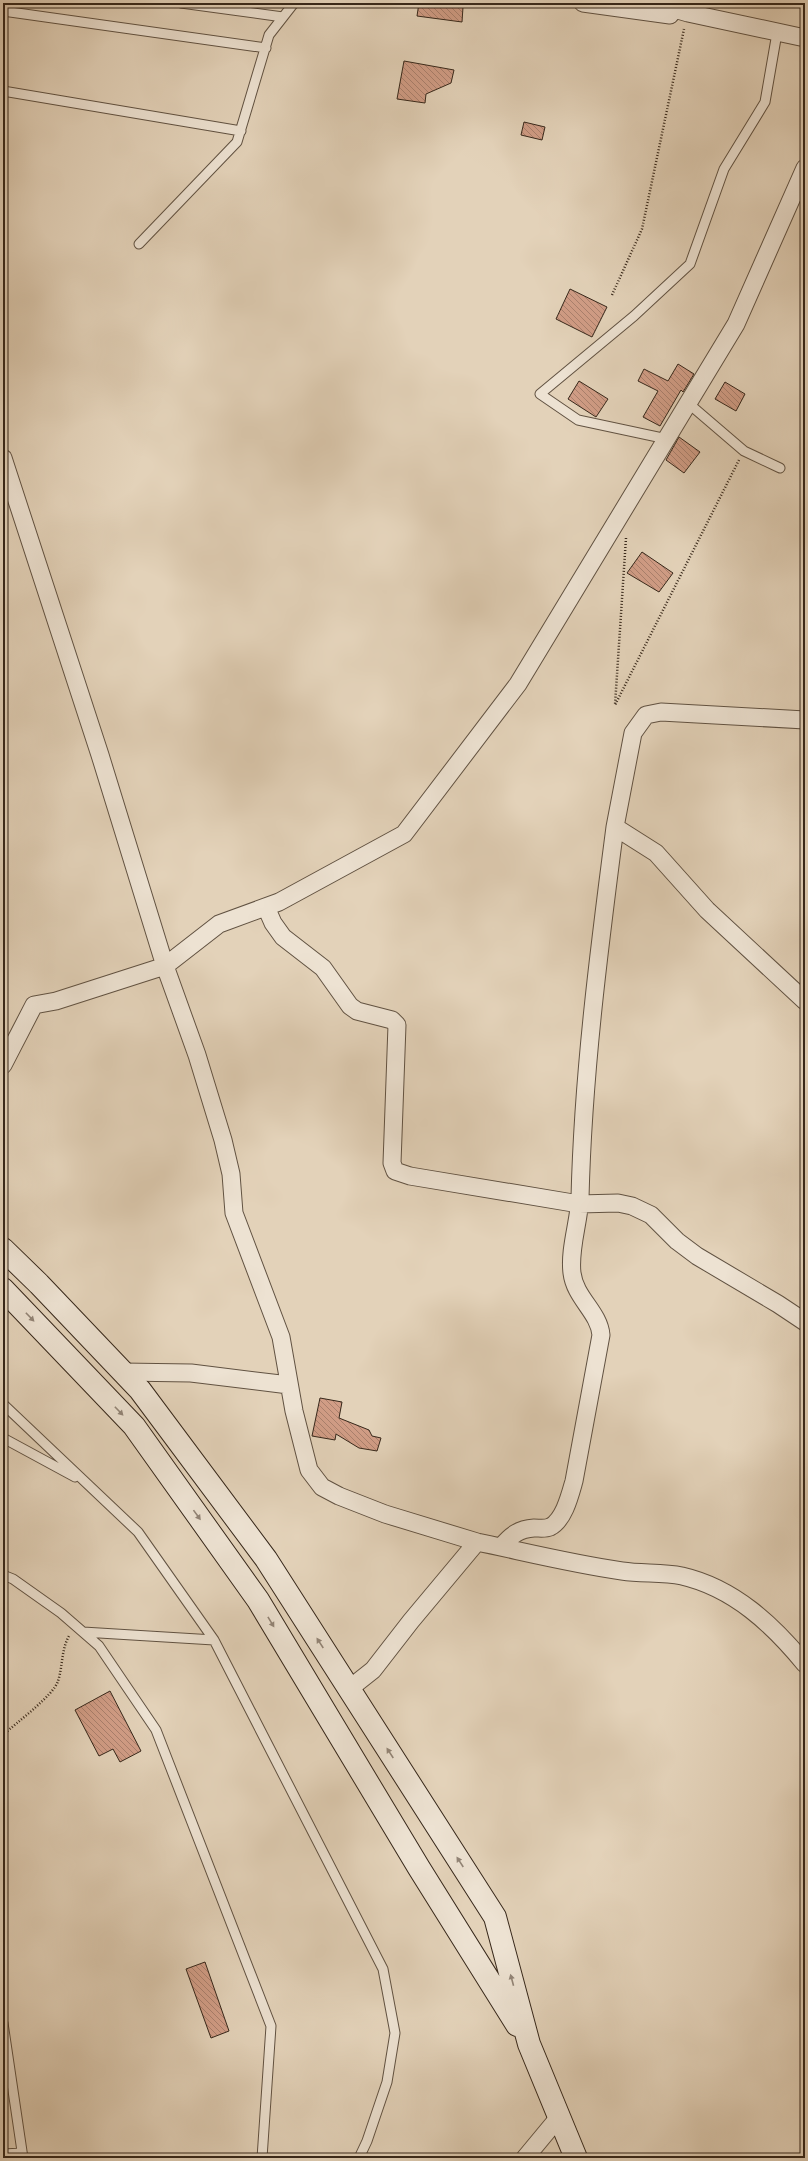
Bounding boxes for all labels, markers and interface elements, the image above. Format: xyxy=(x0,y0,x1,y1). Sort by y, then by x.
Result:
one-way arrow xyxy=(25,1312,35,1322)
one-way arrow xyxy=(115,1406,124,1416)
one-way arrow xyxy=(193,1510,201,1521)
one-way arrow xyxy=(267,1617,275,1627)
one-way arrow xyxy=(316,1638,324,1648)
one-way arrow xyxy=(386,1748,394,1758)
one-way arrow xyxy=(456,1857,464,1867)
one-way arrow xyxy=(509,1973,515,1985)

